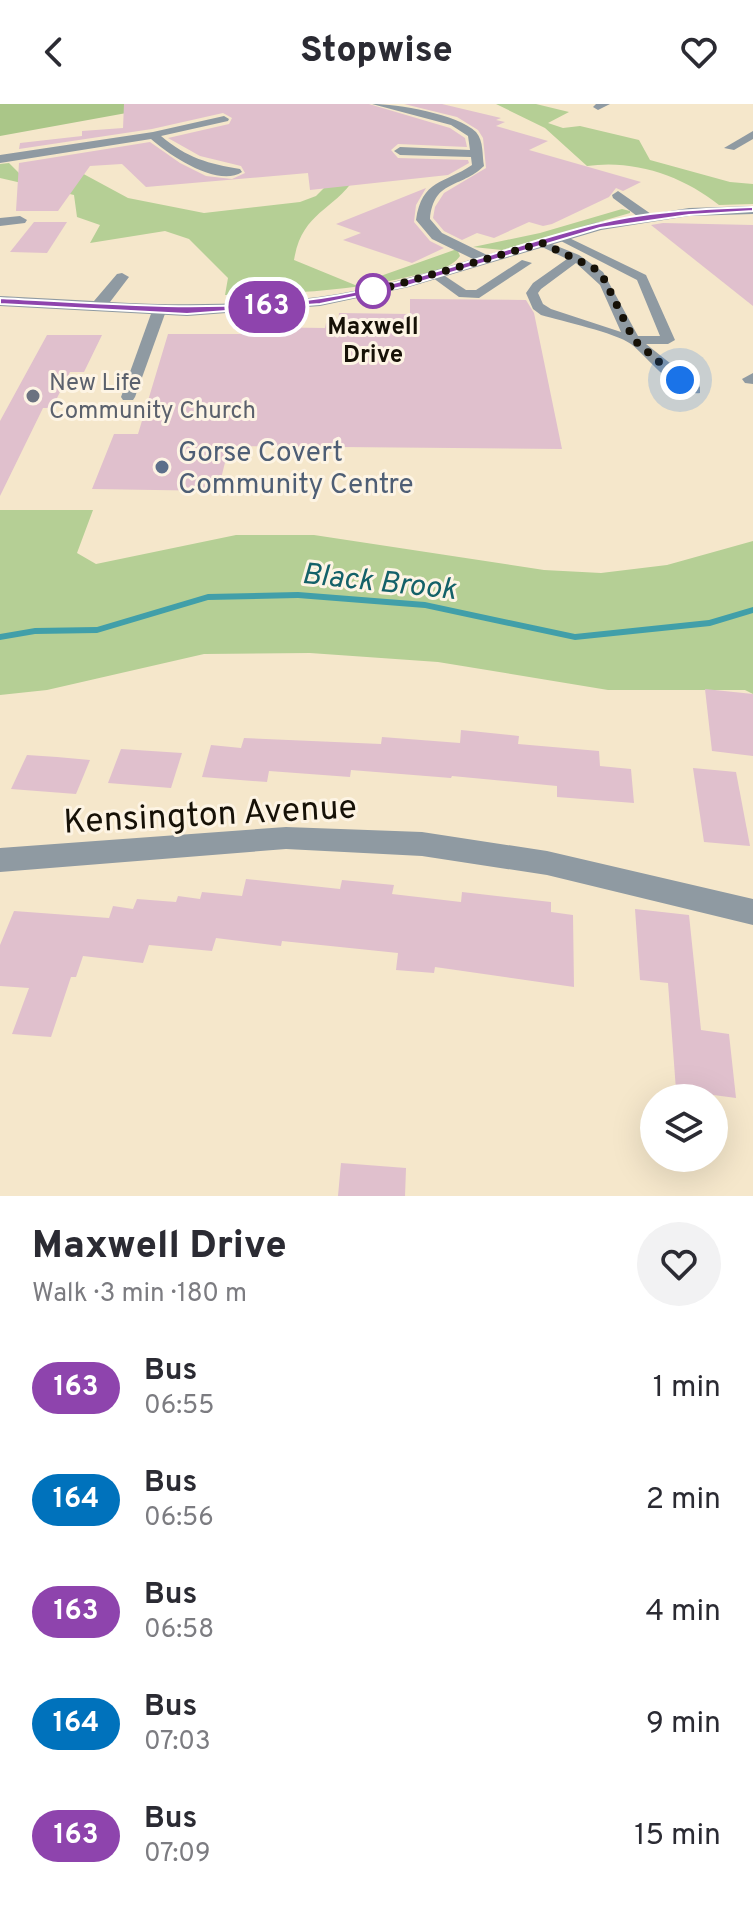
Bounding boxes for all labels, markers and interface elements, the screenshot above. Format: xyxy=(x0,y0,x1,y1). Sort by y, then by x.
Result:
text: Stopwise xyxy=(300,29,453,75)
icon: back xyxy=(32,30,76,74)
icon: heart xyxy=(677,30,721,74)
marker: Maxwell Drive xyxy=(356,274,390,308)
line badge: 163 xyxy=(221,281,313,333)
text: 163 xyxy=(244,289,290,325)
place label: Maxwell Drive xyxy=(327,313,419,371)
your location xyxy=(660,360,700,400)
place label: New Life Community Church xyxy=(49,369,256,427)
marker: New Life Community Church xyxy=(24,387,42,405)
place label: Gorse Covert Community Centre xyxy=(178,436,414,504)
marker: Gorse Covert Community Centre xyxy=(153,458,171,476)
water label: Black Brook xyxy=(300,557,459,610)
street label: Kensington Avenue xyxy=(63,787,358,846)
map controls xyxy=(640,1084,728,1172)
button: layers xyxy=(640,1084,728,1172)
button: heart xyxy=(637,1222,721,1306)
text: Maxwell Drive xyxy=(32,1223,287,1272)
text: Walk · 3 min · 180 m xyxy=(32,1278,247,1311)
text: Bus xyxy=(144,1353,197,1390)
text: 163 xyxy=(53,1370,99,1406)
text: 1 min xyxy=(653,1370,721,1407)
text: 06:55 xyxy=(144,1390,214,1423)
text: Bus xyxy=(144,1465,197,1502)
text: 164 xyxy=(53,1482,99,1518)
text: 2 min xyxy=(646,1482,721,1519)
text: 06:56 xyxy=(144,1502,214,1535)
text: Bus xyxy=(144,1577,197,1614)
text: 163 xyxy=(53,1594,99,1630)
text: 4 min xyxy=(645,1594,721,1631)
text: 06:58 xyxy=(144,1614,214,1647)
text: Bus xyxy=(144,1689,197,1726)
text: 164 xyxy=(53,1706,99,1742)
text: 9 min xyxy=(646,1706,721,1743)
text: 07:03 xyxy=(144,1726,211,1759)
text: Bus xyxy=(144,1801,197,1838)
text: 163 xyxy=(53,1818,99,1854)
text: 15 min xyxy=(634,1818,721,1855)
text: 07:09 xyxy=(144,1838,211,1871)

